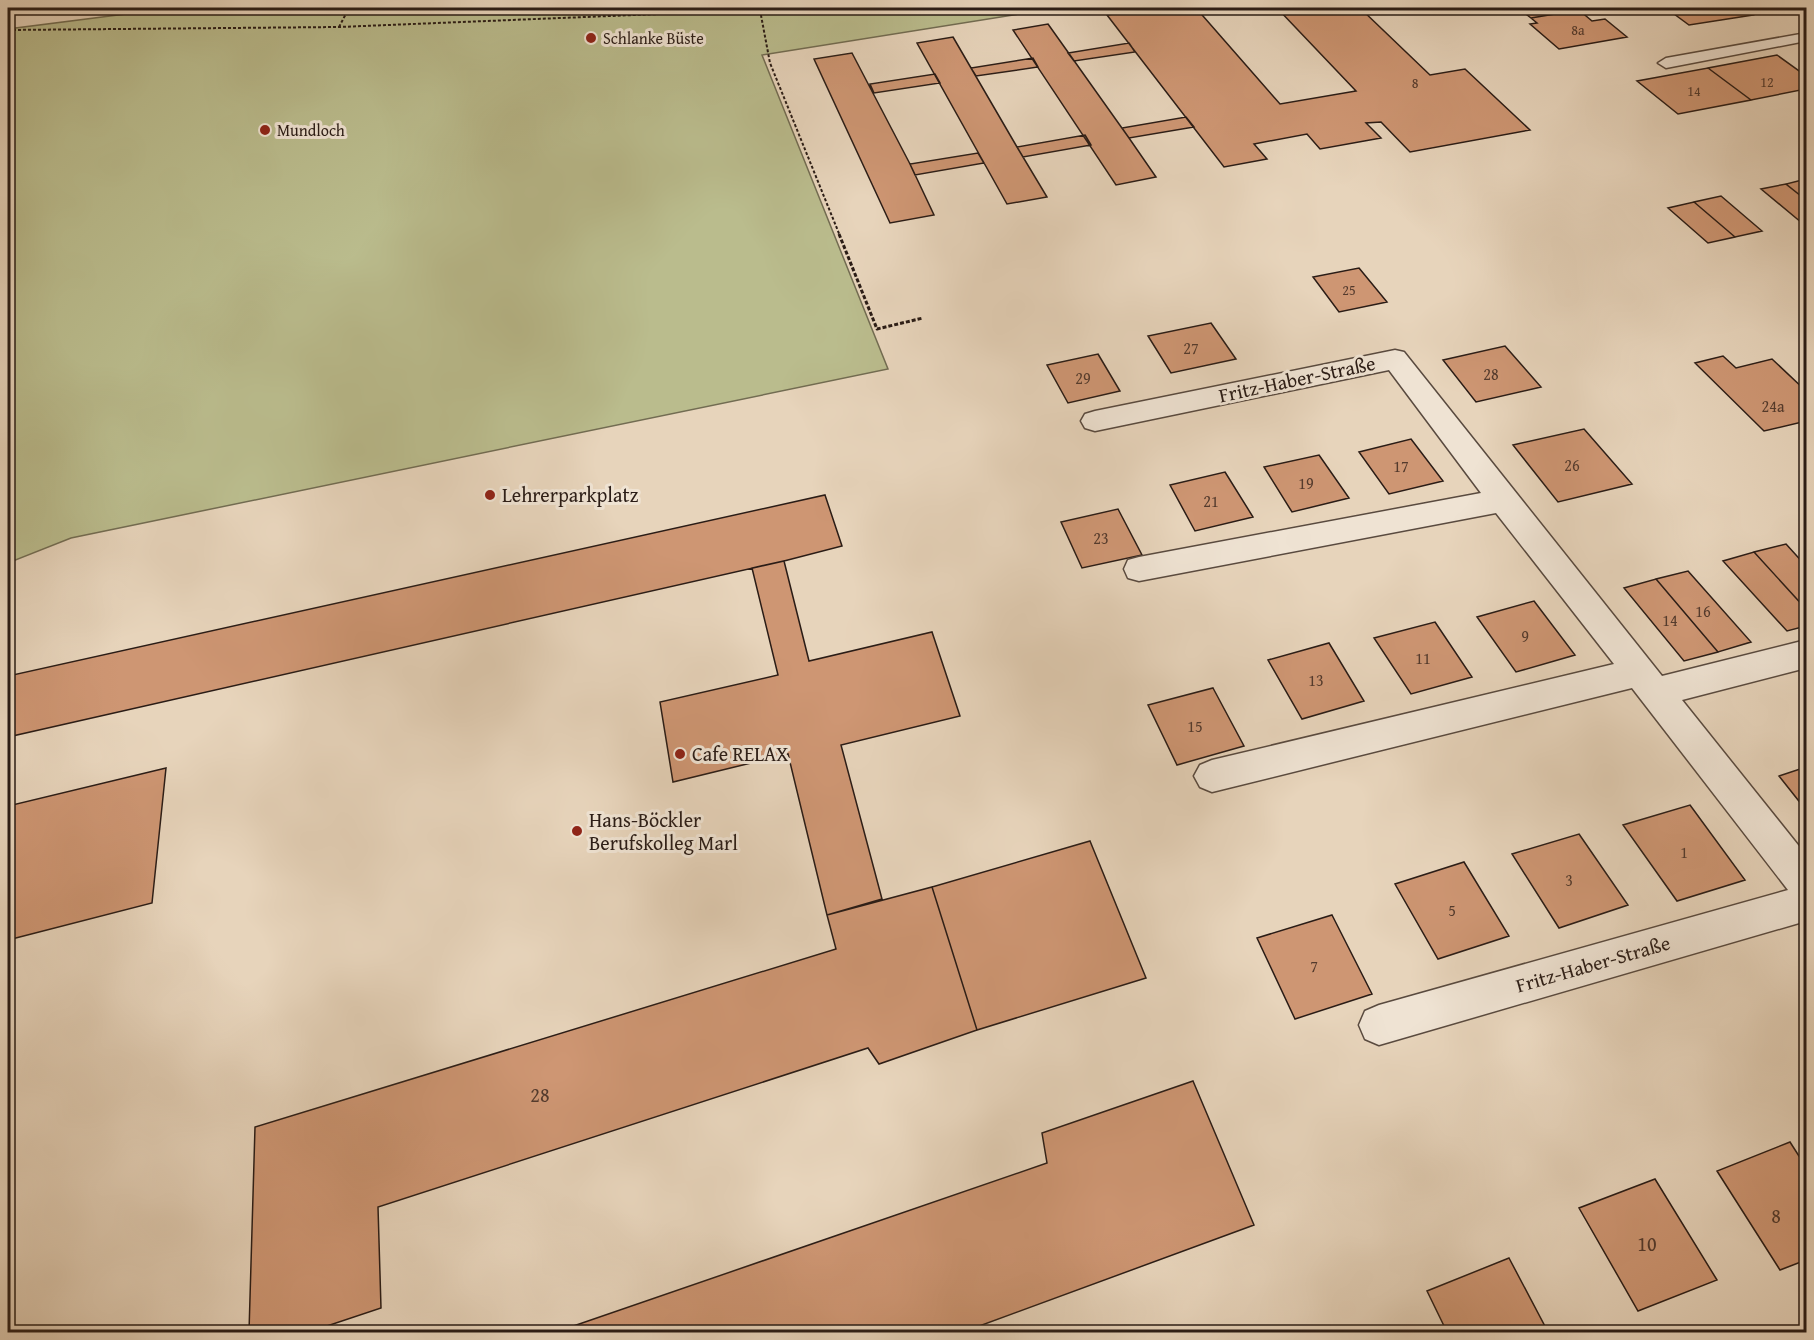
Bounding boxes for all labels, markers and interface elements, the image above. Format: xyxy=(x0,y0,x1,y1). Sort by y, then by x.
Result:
house number: 8a xyxy=(1571,20,1585,40)
place label: Schlanke Büste xyxy=(603,26,704,50)
marker: Schlanke Büste xyxy=(584,31,598,45)
house number: 12 xyxy=(1760,72,1774,92)
house number: 8 xyxy=(1412,73,1419,93)
house number: 14 xyxy=(1687,81,1701,101)
place label: Mundloch xyxy=(277,118,345,142)
marker: Mundloch xyxy=(258,123,272,137)
house number: 25 xyxy=(1342,280,1356,300)
house number: 27 xyxy=(1183,336,1199,360)
street label: Fritz-Haber-Straße xyxy=(1216,348,1378,409)
house number: 28 xyxy=(1483,362,1499,386)
house number: 29 xyxy=(1075,366,1091,390)
house number: 24a xyxy=(1762,394,1785,418)
house number: 26 xyxy=(1564,453,1580,477)
house number: 17 xyxy=(1393,454,1409,478)
house number: 19 xyxy=(1298,471,1314,495)
place label: Lehrerparkplatz xyxy=(502,480,638,509)
marker: Lehrerparkplatz xyxy=(483,488,497,502)
house number: 21 xyxy=(1203,489,1219,513)
house number: 23 xyxy=(1093,526,1109,550)
house number: 16 xyxy=(1695,599,1711,623)
house number: 14 xyxy=(1662,608,1678,632)
house number: 9 xyxy=(1521,624,1529,648)
house number: 11 xyxy=(1415,646,1431,670)
house number: 13 xyxy=(1308,668,1324,692)
house number: 15 xyxy=(1187,714,1203,738)
place label: Cafe RELAX xyxy=(692,739,789,768)
marker: Cafe RELAX xyxy=(673,747,687,761)
place label: Hans-Böckler Berufskolleg Marl xyxy=(589,805,738,857)
marker: Hans-Böckler Berufskolleg Marl xyxy=(570,824,584,838)
house number: 1 xyxy=(1680,840,1688,864)
house number: 3 xyxy=(1565,868,1573,892)
house number: 5 xyxy=(1448,898,1456,922)
street label: Fritz-Haber-Straße xyxy=(1512,928,1673,999)
house number: 7 xyxy=(1310,954,1318,978)
house number: 28 xyxy=(530,1080,550,1109)
house number: 8 xyxy=(1771,1201,1781,1230)
house number: 10 xyxy=(1637,1229,1657,1258)

